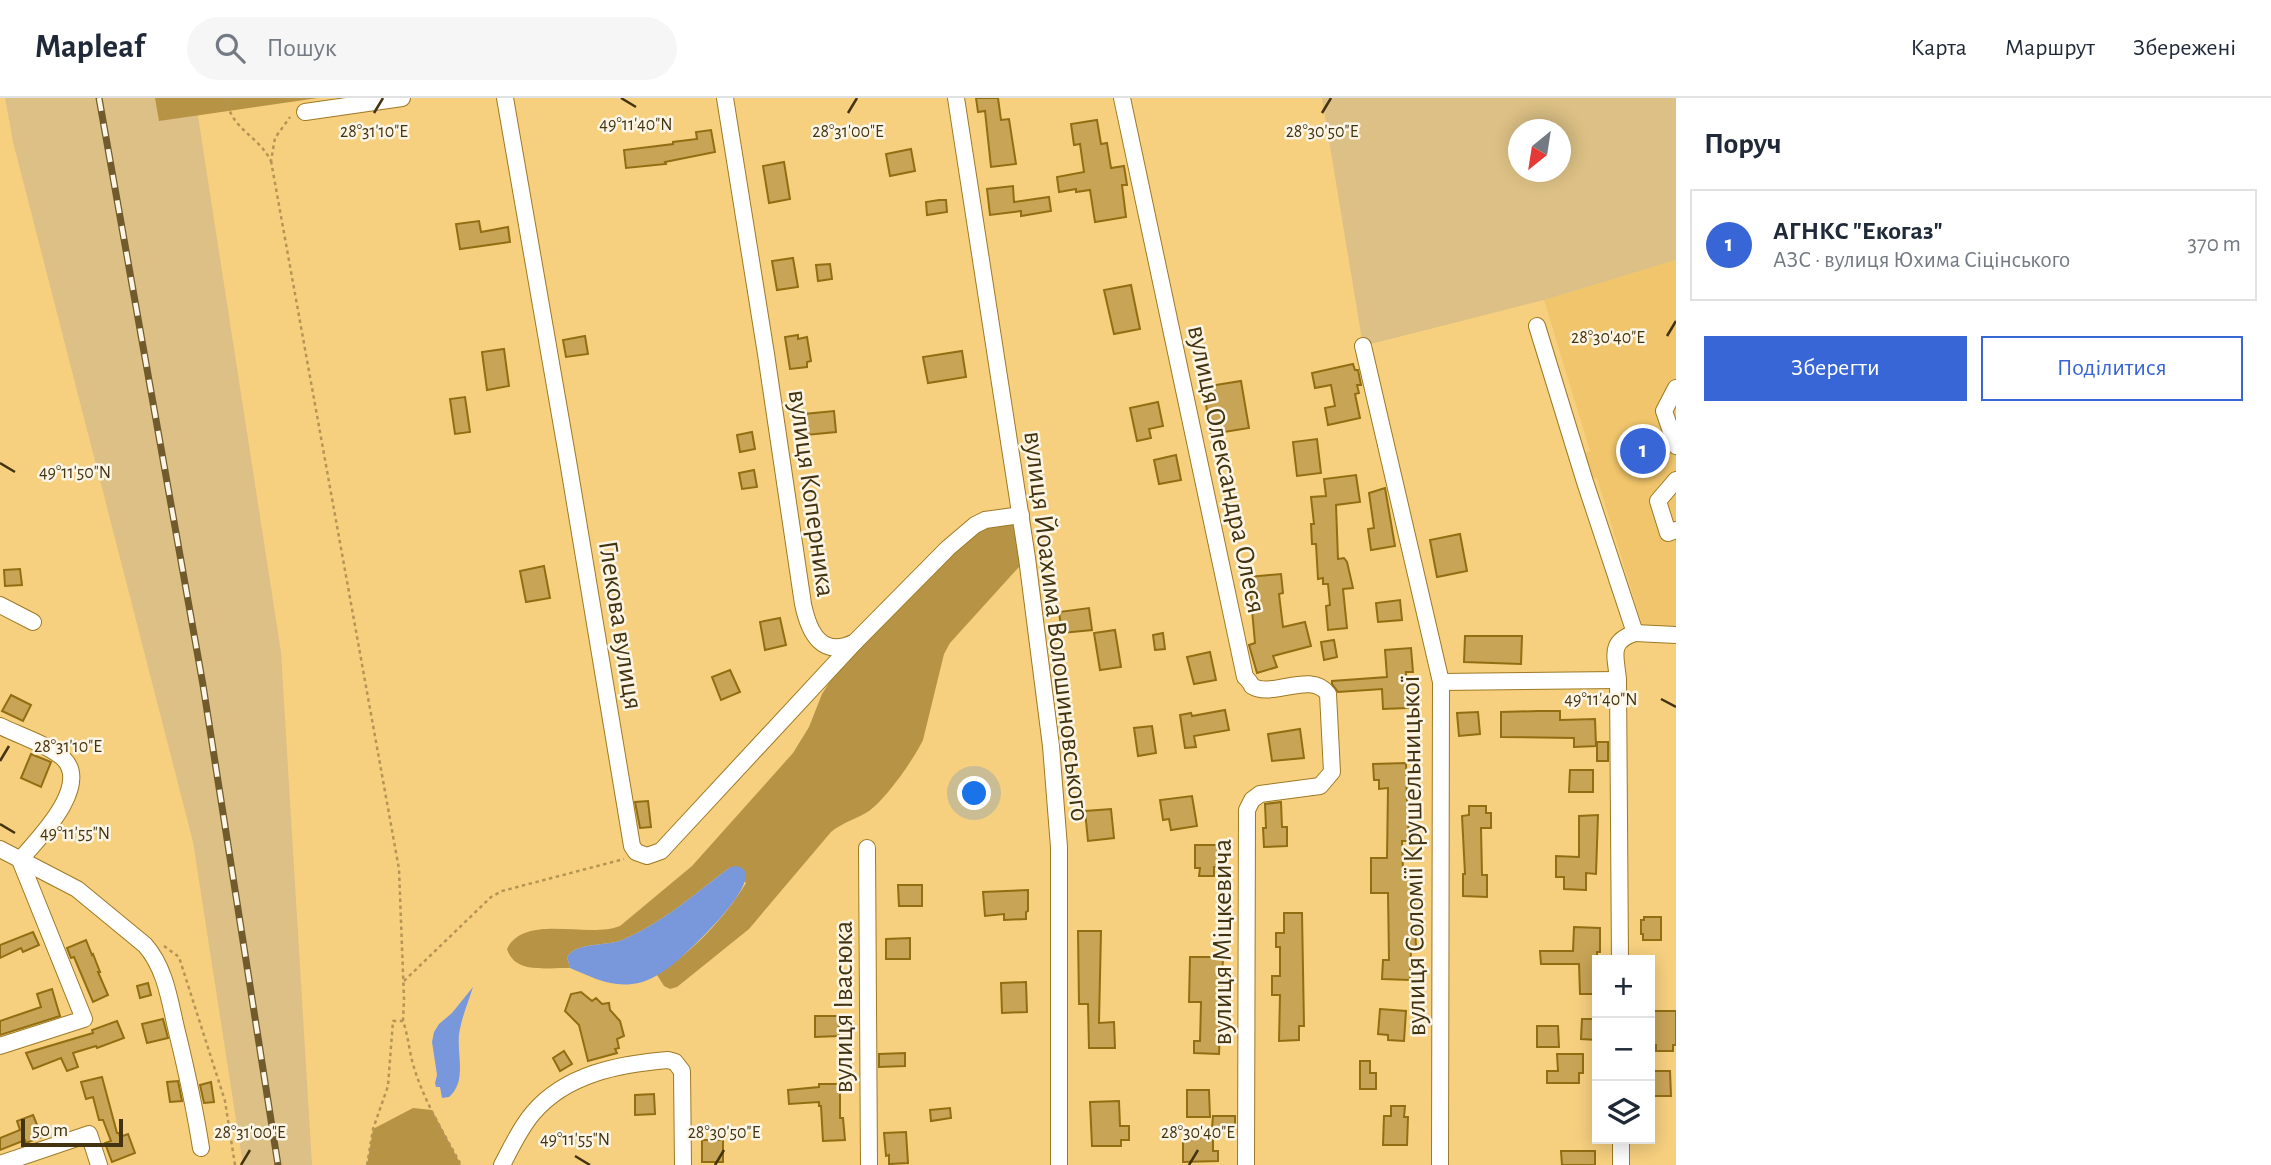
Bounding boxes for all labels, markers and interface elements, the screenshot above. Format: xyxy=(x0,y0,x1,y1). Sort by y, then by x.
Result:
search box xyxy=(187,17,677,80)
icon: search xyxy=(211,29,249,67)
text: Mapleaf xyxy=(35,31,145,64)
text: Пошук xyxy=(267,35,337,61)
text: Карта xyxy=(1911,36,1967,60)
text: Маршрут xyxy=(2005,36,2095,60)
text: Збережені xyxy=(2133,36,2236,60)
text: 49°11'40"N xyxy=(599,116,673,134)
north arrow xyxy=(1508,119,1571,182)
text: 28°31'10"E xyxy=(340,123,408,141)
text: 28°31'00"E xyxy=(812,123,884,141)
text: 28°30'50"E xyxy=(1286,123,1359,141)
text: Поруч xyxy=(1704,129,1782,159)
text: АГНКС "Екогаз" xyxy=(1773,218,1943,244)
text: 1 xyxy=(1725,233,1733,256)
text: 370 m xyxy=(2188,233,2241,256)
text: АЗС · вулиця Юхима Сіцінського xyxy=(1773,249,2070,272)
street label: вулиця Олександра Олеся xyxy=(1182,323,1270,616)
text: 28°30'40"E xyxy=(1571,329,1645,347)
button: Зберегти xyxy=(1704,336,1967,401)
button: Поділитися xyxy=(1981,336,2243,401)
street label: вулиця Коперника xyxy=(783,388,839,599)
pin: 1 xyxy=(1620,425,1666,477)
street label: вулиця Йоахима Волошиновського xyxy=(1018,429,1095,823)
text: 49°11'50"N xyxy=(39,464,111,482)
street label: Глекова вулиця xyxy=(593,539,647,712)
street label: вулиця Соломії Крушельницької xyxy=(1397,675,1431,1037)
text: 49°11'40"N xyxy=(1564,691,1638,709)
text: 28°31'10"E xyxy=(34,738,102,756)
your location xyxy=(957,776,991,810)
text: 49°11'55"N xyxy=(40,825,110,843)
street label: вулиця Міцкевича xyxy=(1209,838,1237,1045)
street label: вулиця Івасюка xyxy=(830,920,858,1093)
map controls xyxy=(1592,955,1655,1144)
button: + xyxy=(1592,955,1655,1018)
button: − xyxy=(1592,1018,1655,1081)
button: layers xyxy=(1592,1081,1655,1144)
scale bar xyxy=(21,1116,122,1148)
text: 50 m xyxy=(32,1121,68,1140)
text: 28°31'00"E xyxy=(214,1124,286,1142)
text: 28°30'50"E xyxy=(688,1124,761,1142)
text: 28°30'40"E xyxy=(1161,1124,1235,1142)
text: 49°11'55"N xyxy=(540,1131,610,1149)

